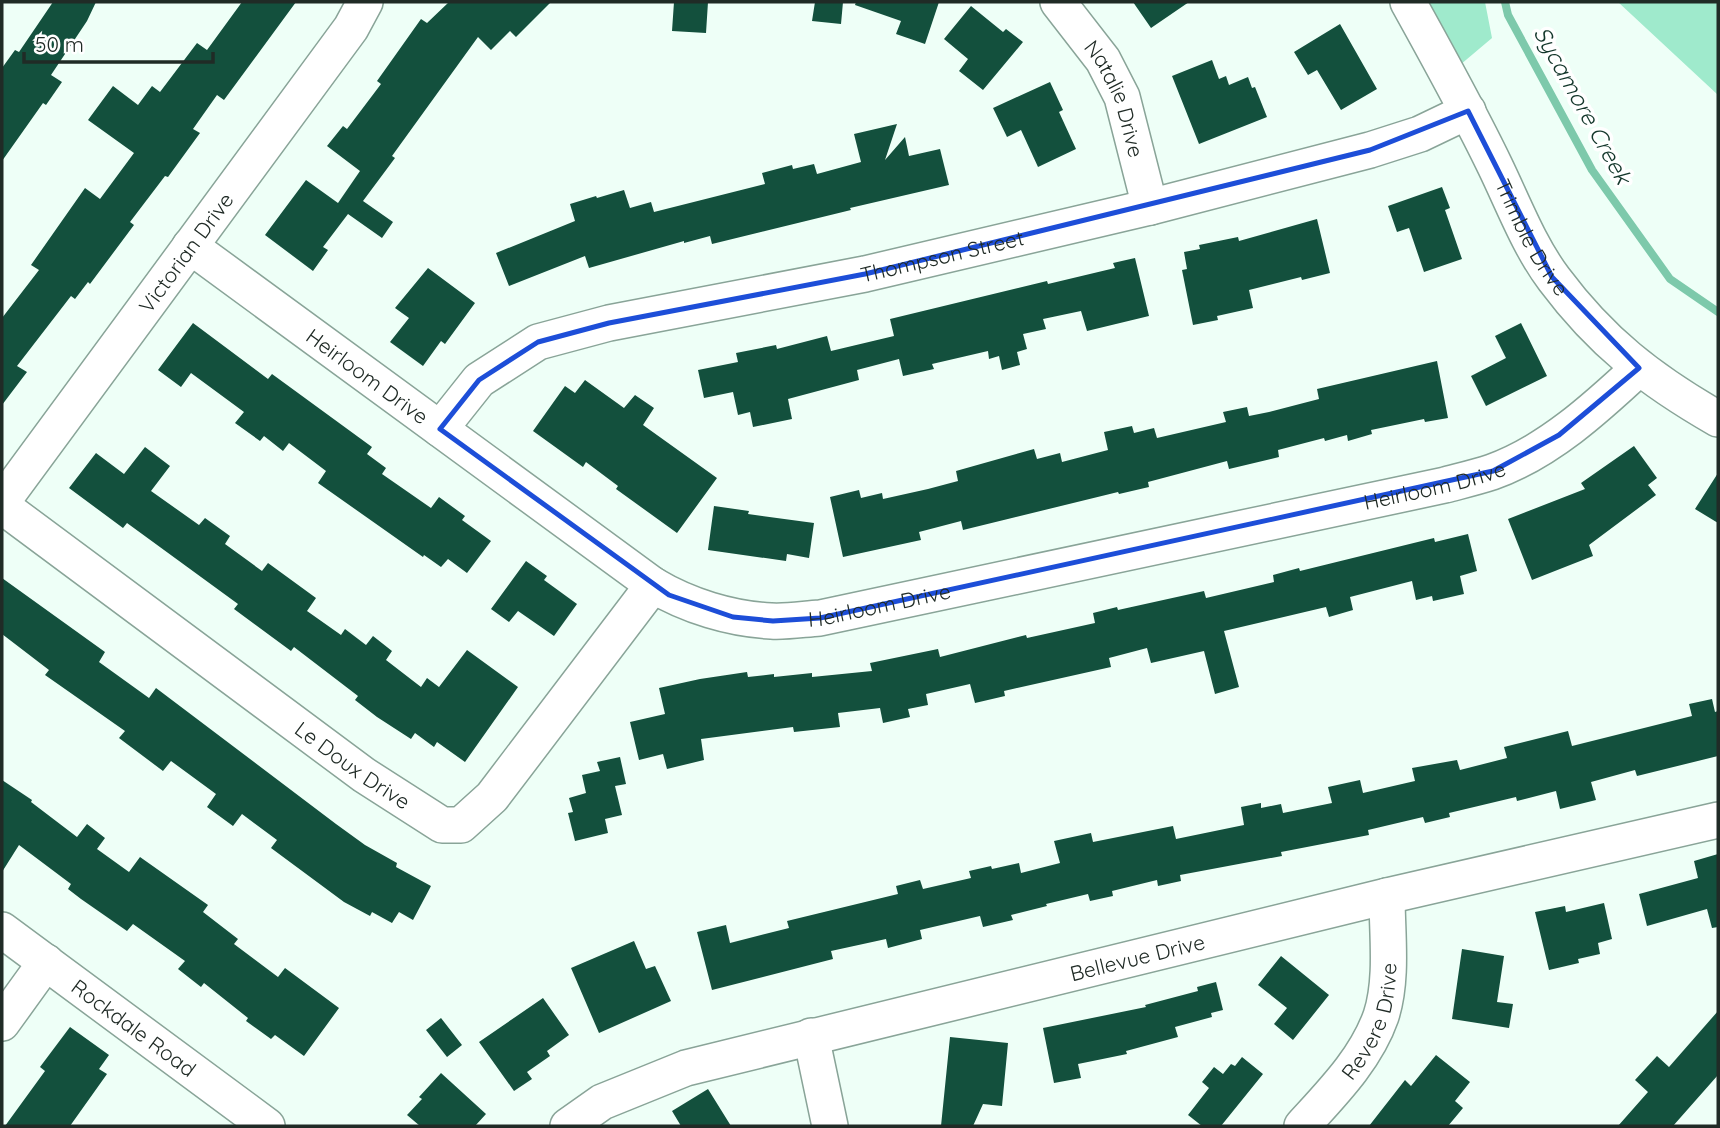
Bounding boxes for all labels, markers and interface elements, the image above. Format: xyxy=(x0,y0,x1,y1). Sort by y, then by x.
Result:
scale bar xyxy=(24,21,214,65)
water label: Sycamore Creek xyxy=(1528,21,1639,190)
text: 50 m xyxy=(35,31,84,57)
street label: Natalie Drive xyxy=(1079,35,1150,160)
street label: Trimble Drive xyxy=(1490,175,1575,301)
street label: Victorian Drive xyxy=(133,187,239,318)
street label: Thompson Street xyxy=(858,224,1026,288)
street label: Heirloom Drive xyxy=(301,323,434,429)
street label: Heirloom Drive xyxy=(1361,455,1509,515)
street label: Heirloom Drive xyxy=(807,578,953,632)
street label: Le Doux Drive xyxy=(290,715,415,814)
street label: Bellevue Drive xyxy=(1067,928,1207,986)
street label: Revere Drive xyxy=(1335,962,1401,1085)
street label: Rockdale Road xyxy=(67,973,201,1082)

